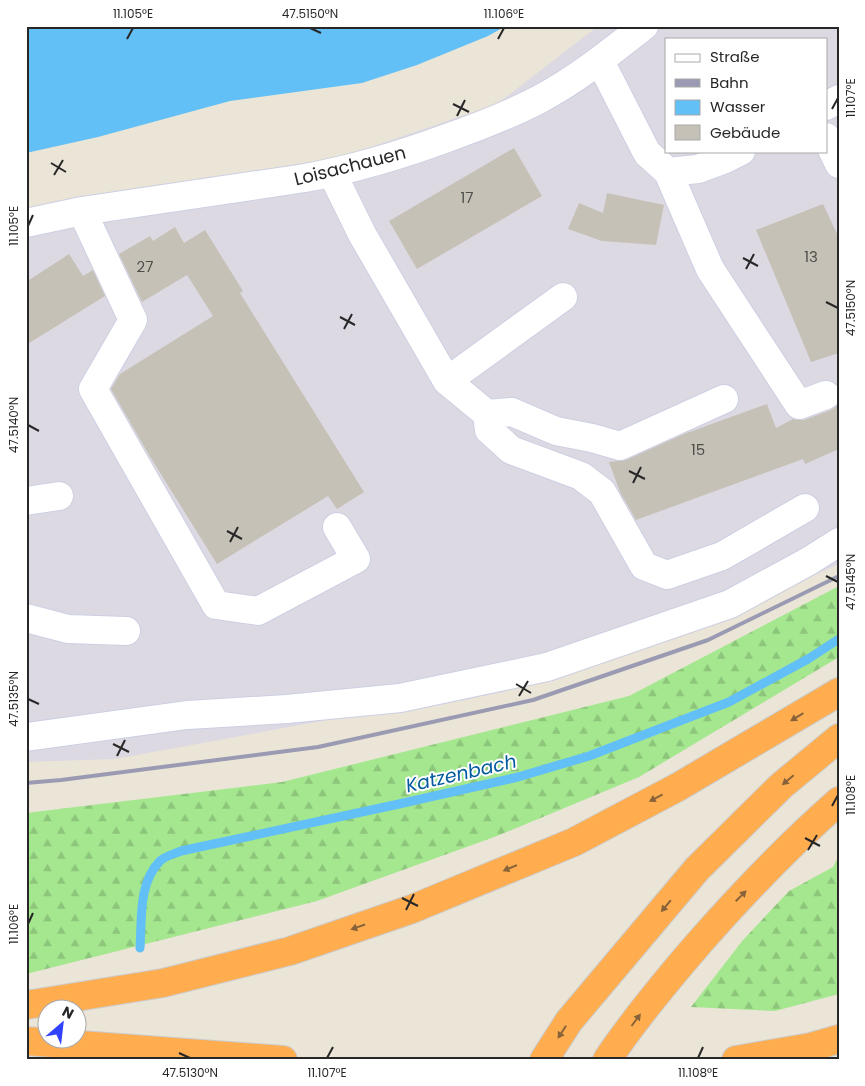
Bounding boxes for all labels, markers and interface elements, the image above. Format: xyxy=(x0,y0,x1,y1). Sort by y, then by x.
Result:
text: 11.105°E xyxy=(113,5,153,22)
text: 47.5150°N xyxy=(282,5,338,22)
text: 11.106°E xyxy=(484,5,524,22)
legend xyxy=(665,38,828,152)
text: Straße xyxy=(710,46,760,67)
text: Bahn xyxy=(710,72,749,93)
text: 11.107°E xyxy=(842,78,859,118)
text: Wasser xyxy=(710,96,766,117)
text: Gebäude xyxy=(710,122,780,143)
street label: Loisachauen xyxy=(291,140,408,191)
house number: 17 xyxy=(461,187,474,208)
text: 11.105°E xyxy=(5,206,22,246)
house number: 13 xyxy=(804,246,818,267)
house number: 27 xyxy=(137,256,153,277)
text: 47.5150°N xyxy=(842,280,859,336)
text: 47.5140°N xyxy=(5,397,22,453)
house number: 15 xyxy=(691,439,705,460)
text: 47.5145°N xyxy=(842,554,859,610)
text: 47.5135°N xyxy=(5,671,22,727)
one-way arrow xyxy=(790,713,803,722)
water label: Katzenbach xyxy=(403,748,519,799)
one-way arrow xyxy=(782,774,794,786)
text: 11.108°E xyxy=(842,775,859,815)
one-way arrow xyxy=(649,794,663,802)
one-way arrow xyxy=(503,865,517,873)
one-way arrow xyxy=(734,890,746,902)
one-way arrow xyxy=(660,900,671,913)
text: 11.106°E xyxy=(5,904,22,944)
one-way arrow xyxy=(351,924,366,931)
north arrow xyxy=(38,998,88,1048)
text: N xyxy=(59,1001,77,1024)
one-way arrow xyxy=(631,1013,641,1027)
one-way arrow xyxy=(558,1025,567,1038)
text: 47.5130°N xyxy=(162,1064,218,1081)
text: 11.107°E xyxy=(307,1064,347,1081)
text: 11.108°E xyxy=(678,1064,718,1081)

